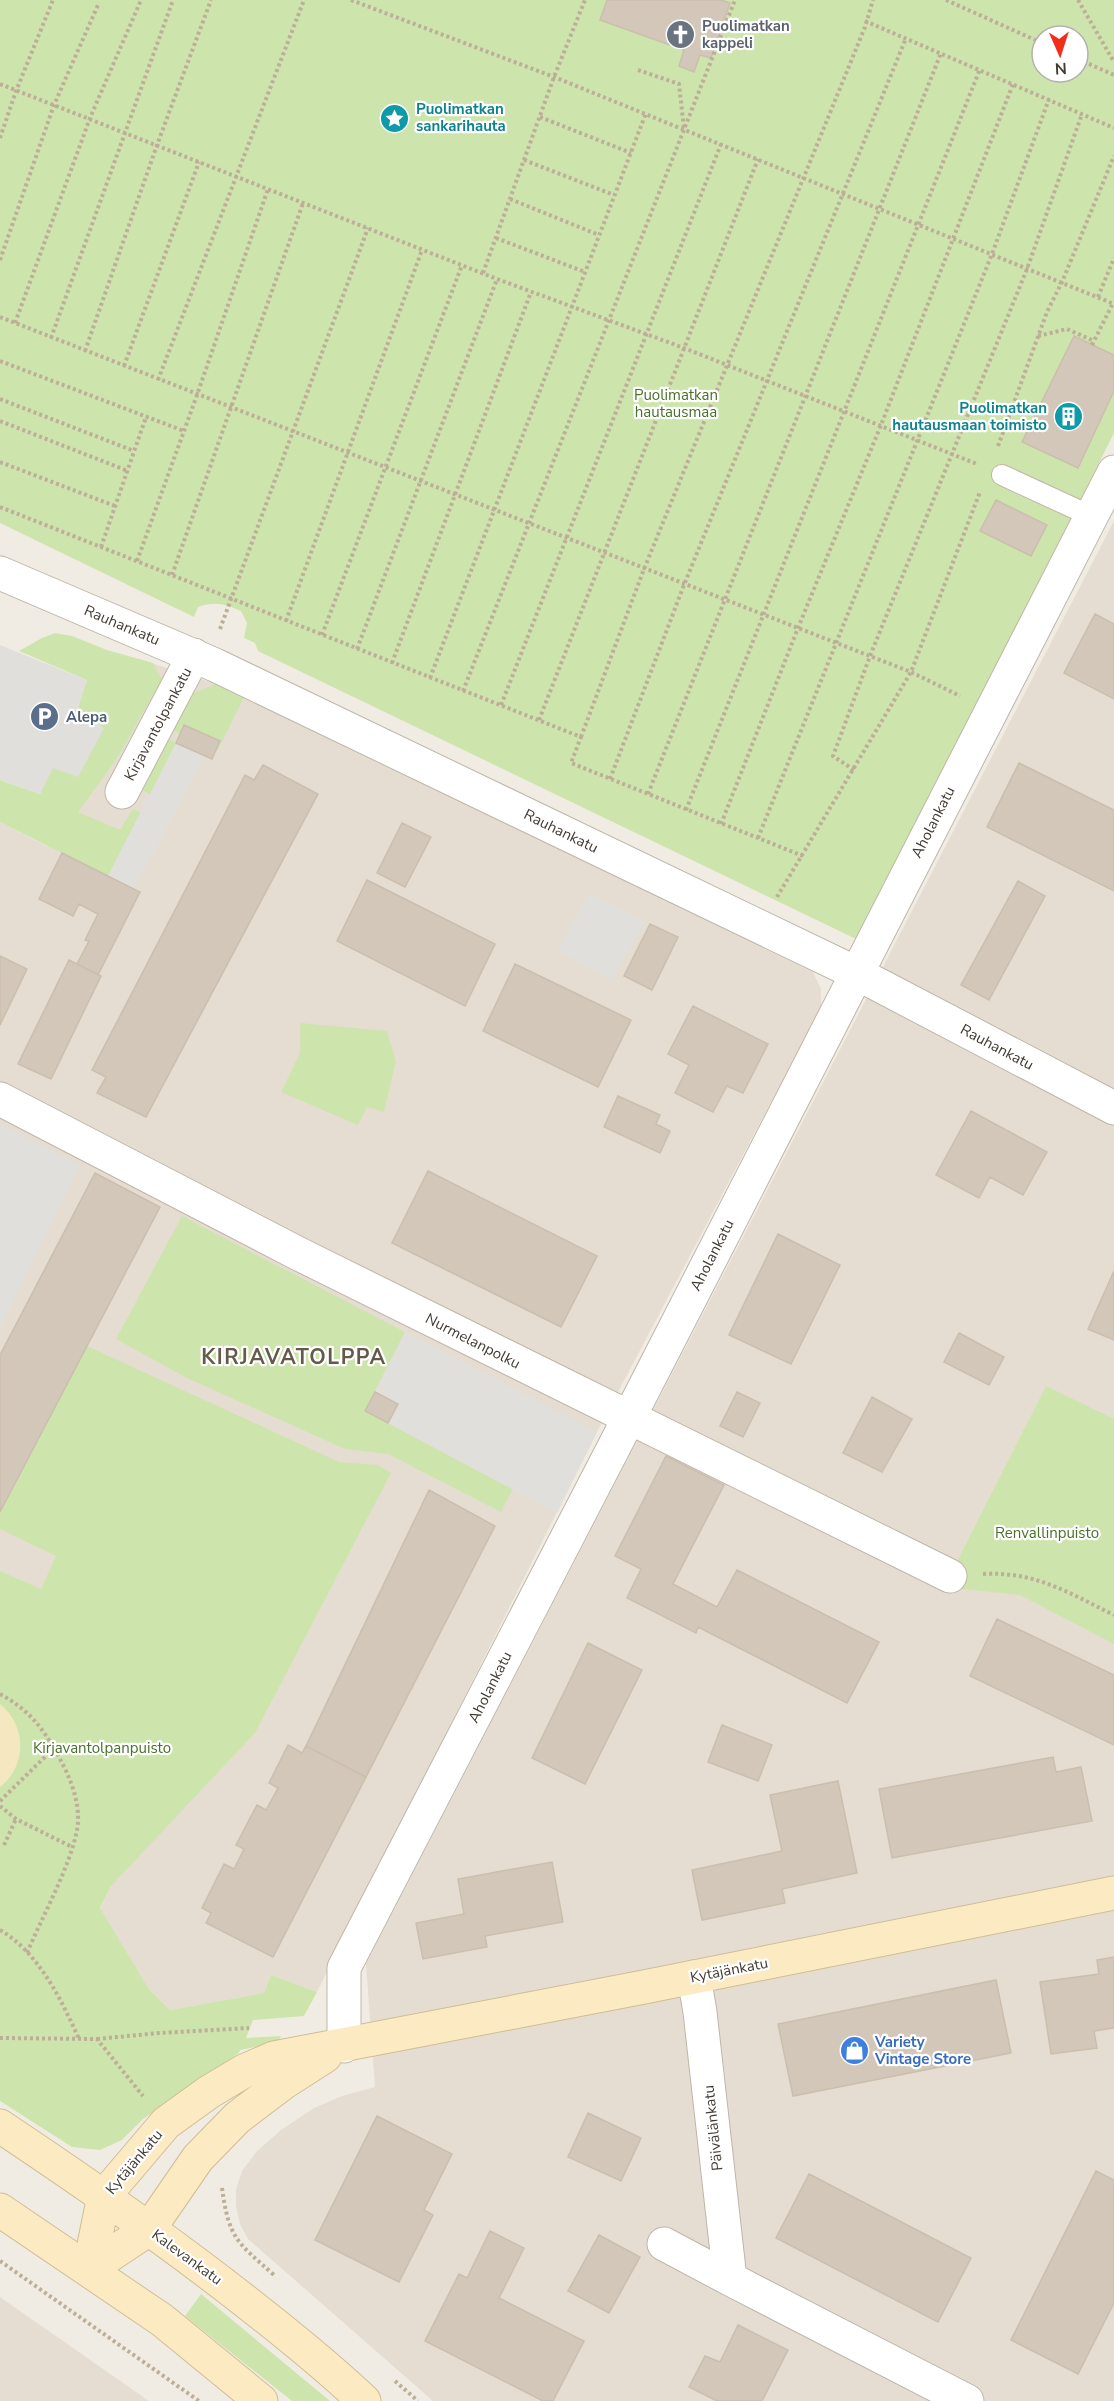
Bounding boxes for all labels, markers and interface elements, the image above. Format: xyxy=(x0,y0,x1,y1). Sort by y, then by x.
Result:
place label: Puolimatkan kappeli xyxy=(702,16,790,53)
church icon: Puolimatkan kappeli xyxy=(665,19,697,51)
north arrow xyxy=(1030,24,1090,84)
text: N xyxy=(1054,57,1067,79)
place label: Puolimatkan sankarihauta xyxy=(416,99,506,136)
place icon: Puolimatkan sankarihauta xyxy=(379,102,411,134)
park label: Puolimatkan hautausmaa xyxy=(634,385,718,422)
place label: Puolimatkan hautausmaan toimisto xyxy=(892,398,1047,435)
building icon: Puolimatkan hautausmaan toimisto xyxy=(1052,401,1084,433)
street label: Rauhankatu xyxy=(81,600,163,650)
street label: Kirjavantolpankatu xyxy=(120,664,196,784)
parking icon: Alepa xyxy=(29,701,61,733)
place label: Alepa xyxy=(66,707,107,727)
street label: Aholankatu xyxy=(906,783,960,861)
street label: Rauhankatu xyxy=(520,804,602,858)
street label: Rauhankatu xyxy=(957,1019,1037,1075)
street label: Aholankatu xyxy=(685,1216,739,1294)
street label: Nurmelanpolku xyxy=(422,1308,524,1374)
district label: KIRJAVATOLPPA xyxy=(201,1343,387,1371)
park label: Renvallinpuisto xyxy=(995,1523,1099,1543)
street label: Aholankatu xyxy=(463,1648,517,1726)
park label: Kirjavantolpanpuisto xyxy=(33,1738,171,1758)
street label: Kytäjänkatu xyxy=(688,1953,770,1987)
place label: Variety Vintage Store xyxy=(874,2032,971,2069)
shop icon: Variety Vintage Store xyxy=(838,2035,870,2067)
street label: Päivälänkatu xyxy=(699,2084,727,2172)
street label: Kytäjänkatu xyxy=(101,2125,167,2199)
street label: Kalevankatu xyxy=(148,2225,226,2289)

